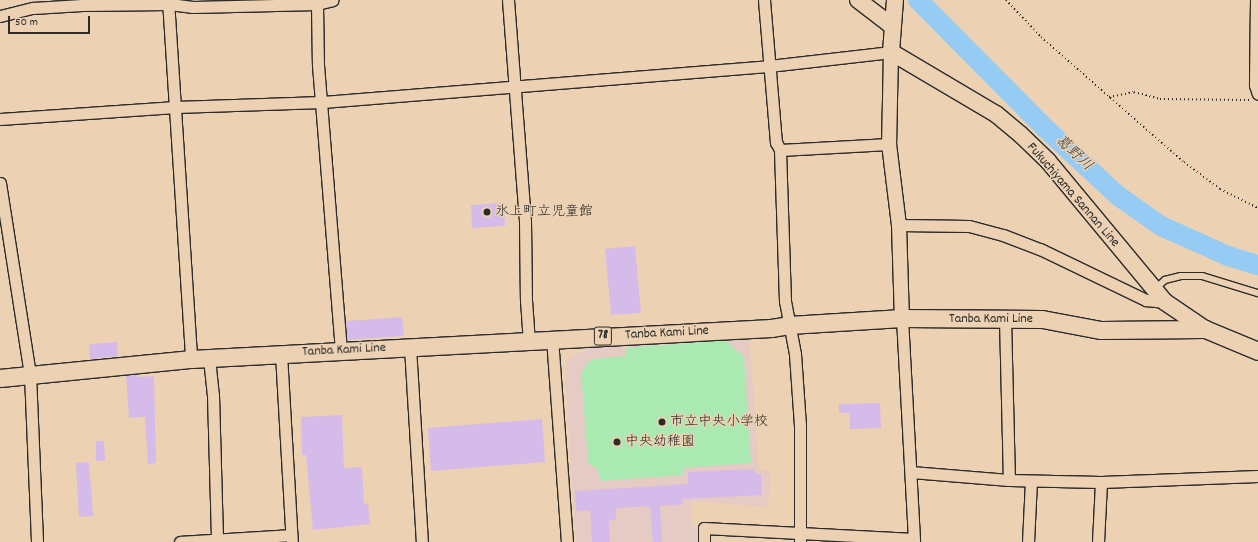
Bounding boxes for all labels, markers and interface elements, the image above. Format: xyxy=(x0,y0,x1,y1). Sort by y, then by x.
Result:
scale bar xyxy=(10,8,92,34)
text: 50 m xyxy=(15,14,38,31)
water label: 葛野川 xyxy=(1050,132,1096,176)
street label: Fukuchiyama Sannan Line xyxy=(1023,139,1123,251)
place label: 氷上町立児童館 xyxy=(495,204,593,220)
marker: 氷上町立児童館 xyxy=(482,207,492,217)
street label: Tanba Kami Line xyxy=(949,311,1033,327)
street label: Tanba Kami Line xyxy=(625,322,709,344)
road number: 78 xyxy=(593,325,613,347)
street label: Tanba Kami Line xyxy=(302,339,386,361)
place label: 市立中央小学校 xyxy=(670,414,768,430)
marker: 市立中央小学校 xyxy=(657,417,667,427)
place label: 中央幼稚園 xyxy=(625,434,695,450)
marker: 中央幼稚園 xyxy=(612,437,622,447)

